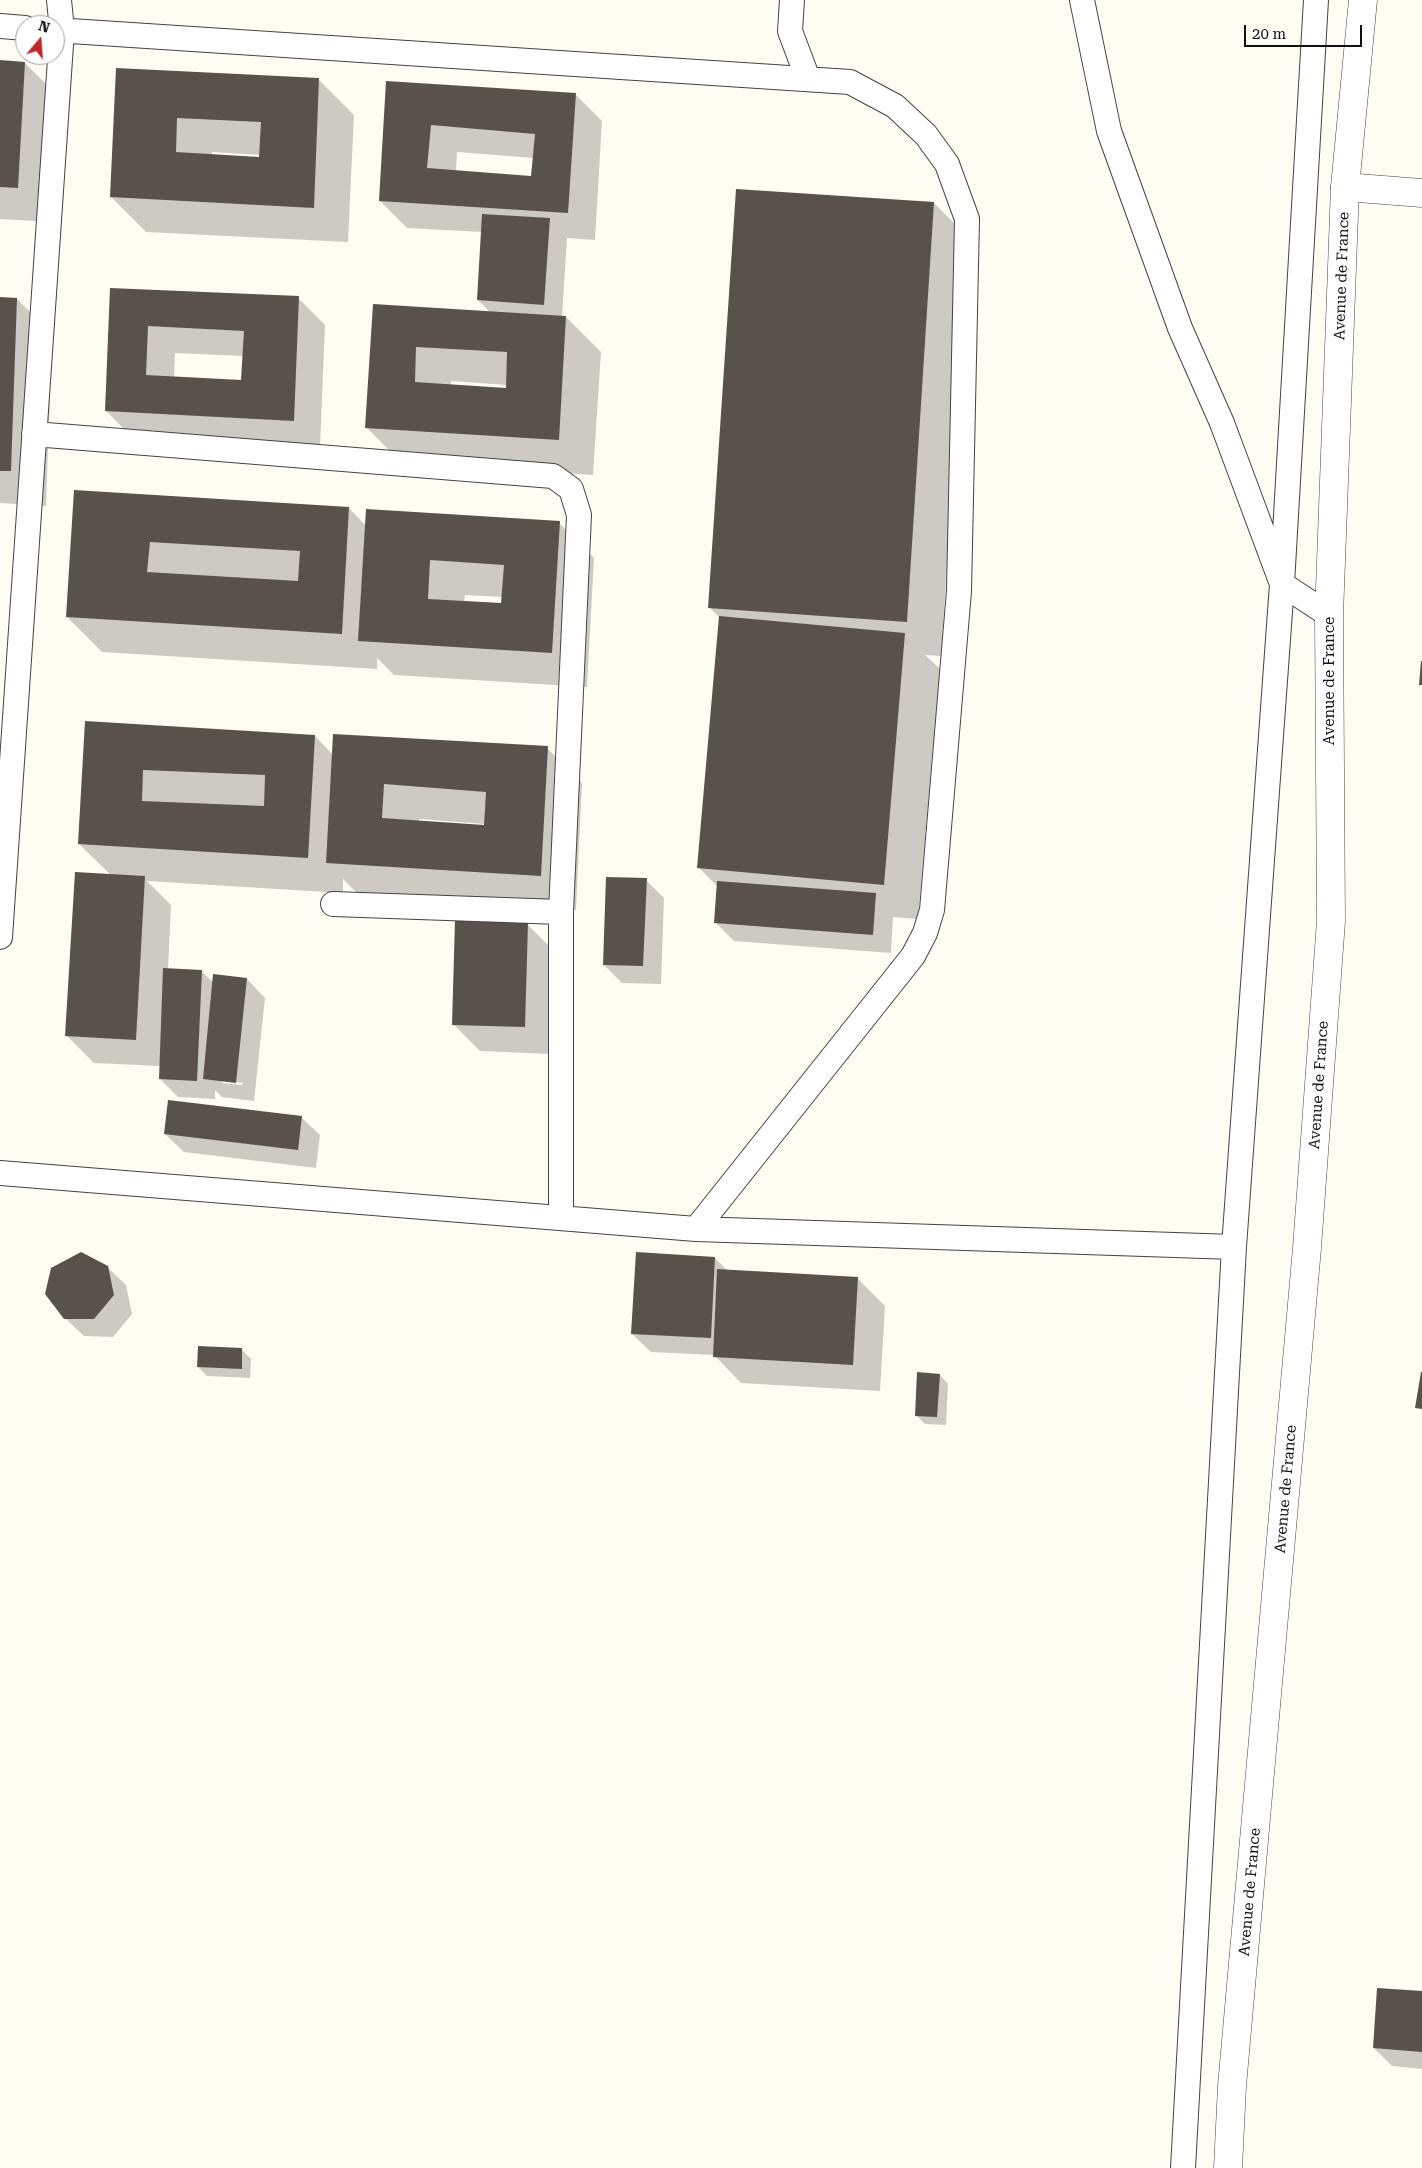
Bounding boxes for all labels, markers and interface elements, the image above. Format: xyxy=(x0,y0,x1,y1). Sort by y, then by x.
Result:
north arrow xyxy=(15,15,65,65)
scale bar xyxy=(1247,15,1364,47)
text: N xyxy=(37,17,52,36)
text: 20 m xyxy=(1252,25,1286,43)
street label: Avenue de France xyxy=(1331,211,1353,341)
street label: Avenue de France xyxy=(1321,617,1339,745)
street label: Avenue de France xyxy=(1306,1020,1332,1150)
street label: Avenue de France xyxy=(1271,1424,1301,1554)
street label: Avenue de France xyxy=(1235,1827,1265,1957)

